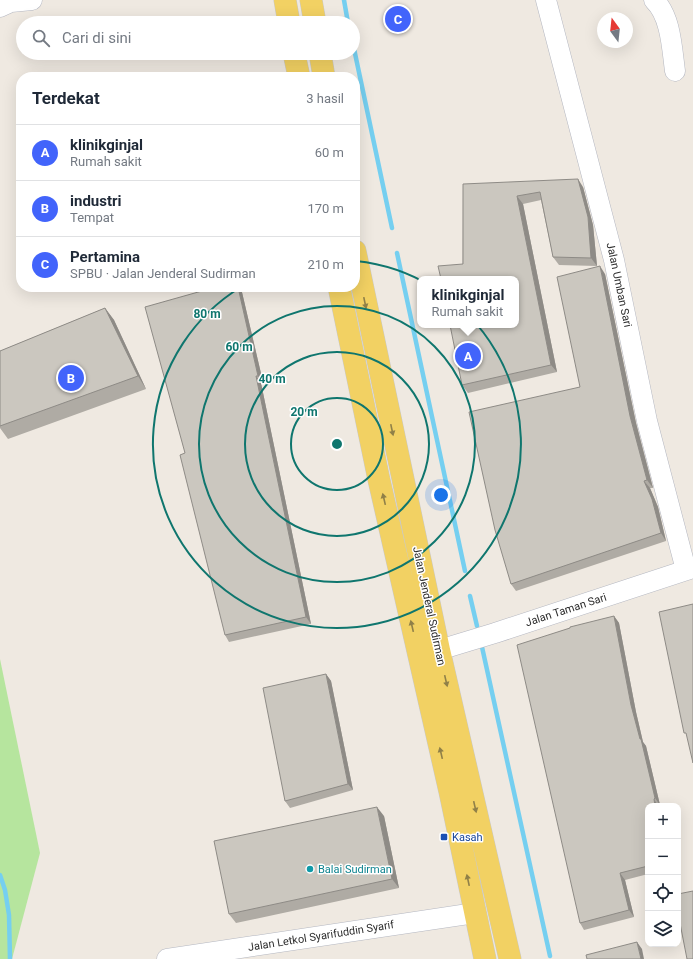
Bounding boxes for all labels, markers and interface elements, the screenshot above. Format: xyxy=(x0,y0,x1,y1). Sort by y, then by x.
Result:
pin: C xyxy=(385,4,411,34)
north arrow xyxy=(597,12,633,48)
search box xyxy=(16,16,360,60)
icon: search xyxy=(30,27,52,49)
text: Cari di sini xyxy=(62,29,132,47)
text: Terdekat xyxy=(32,88,100,108)
text: 3 hasil xyxy=(306,91,344,106)
text: klinikginjal xyxy=(70,136,143,154)
text: A xyxy=(41,145,49,160)
text: 60 m xyxy=(315,145,344,160)
text: Rumah sakit xyxy=(70,154,142,169)
text: industri xyxy=(70,192,121,210)
text: B xyxy=(41,201,49,216)
text: 170 m xyxy=(307,201,344,216)
text: Tempat xyxy=(70,210,114,225)
street label: Jalan Umban Sari xyxy=(604,241,634,329)
text: Pertamina xyxy=(70,248,140,266)
text: C xyxy=(41,257,49,272)
text: 210 m xyxy=(307,257,344,272)
text: SPBU · Jalan Jenderal Sudirman xyxy=(70,266,256,281)
popup xyxy=(417,276,519,328)
text: klinikginjal xyxy=(431,286,505,304)
one-way arrow xyxy=(362,297,368,309)
text: Rumah sakit xyxy=(431,304,503,319)
text: 80 m xyxy=(193,307,221,321)
text: 60 m xyxy=(225,340,253,354)
pin: A xyxy=(455,341,481,371)
pin: B xyxy=(58,363,84,393)
text: 40 m xyxy=(258,372,286,386)
text: 20 m xyxy=(290,405,318,419)
one-way arrow xyxy=(389,424,395,437)
centre of rings xyxy=(330,437,344,451)
your location xyxy=(431,485,451,505)
one-way arrow xyxy=(380,493,386,505)
street label: Jalan Jenderal Sudirman xyxy=(410,545,448,667)
street label: Jalan Taman Sari xyxy=(524,591,608,629)
one-way arrow xyxy=(409,620,415,632)
one-way arrow xyxy=(443,675,449,687)
one-way arrow xyxy=(438,746,444,759)
one-way arrow xyxy=(472,801,478,814)
map controls xyxy=(645,803,681,947)
button: + xyxy=(645,803,681,839)
place label: Kasah xyxy=(452,831,483,844)
marker: Kasah xyxy=(439,832,449,842)
button: − xyxy=(645,839,681,875)
place label: Balai Sudirman xyxy=(318,863,392,876)
marker: Balai Sudirman xyxy=(305,864,315,874)
one-way arrow xyxy=(465,874,471,886)
button: locate xyxy=(645,875,681,911)
button: layers xyxy=(645,911,681,947)
street label: Jalan Letkol Syarifuddin Syarif xyxy=(247,918,395,954)

